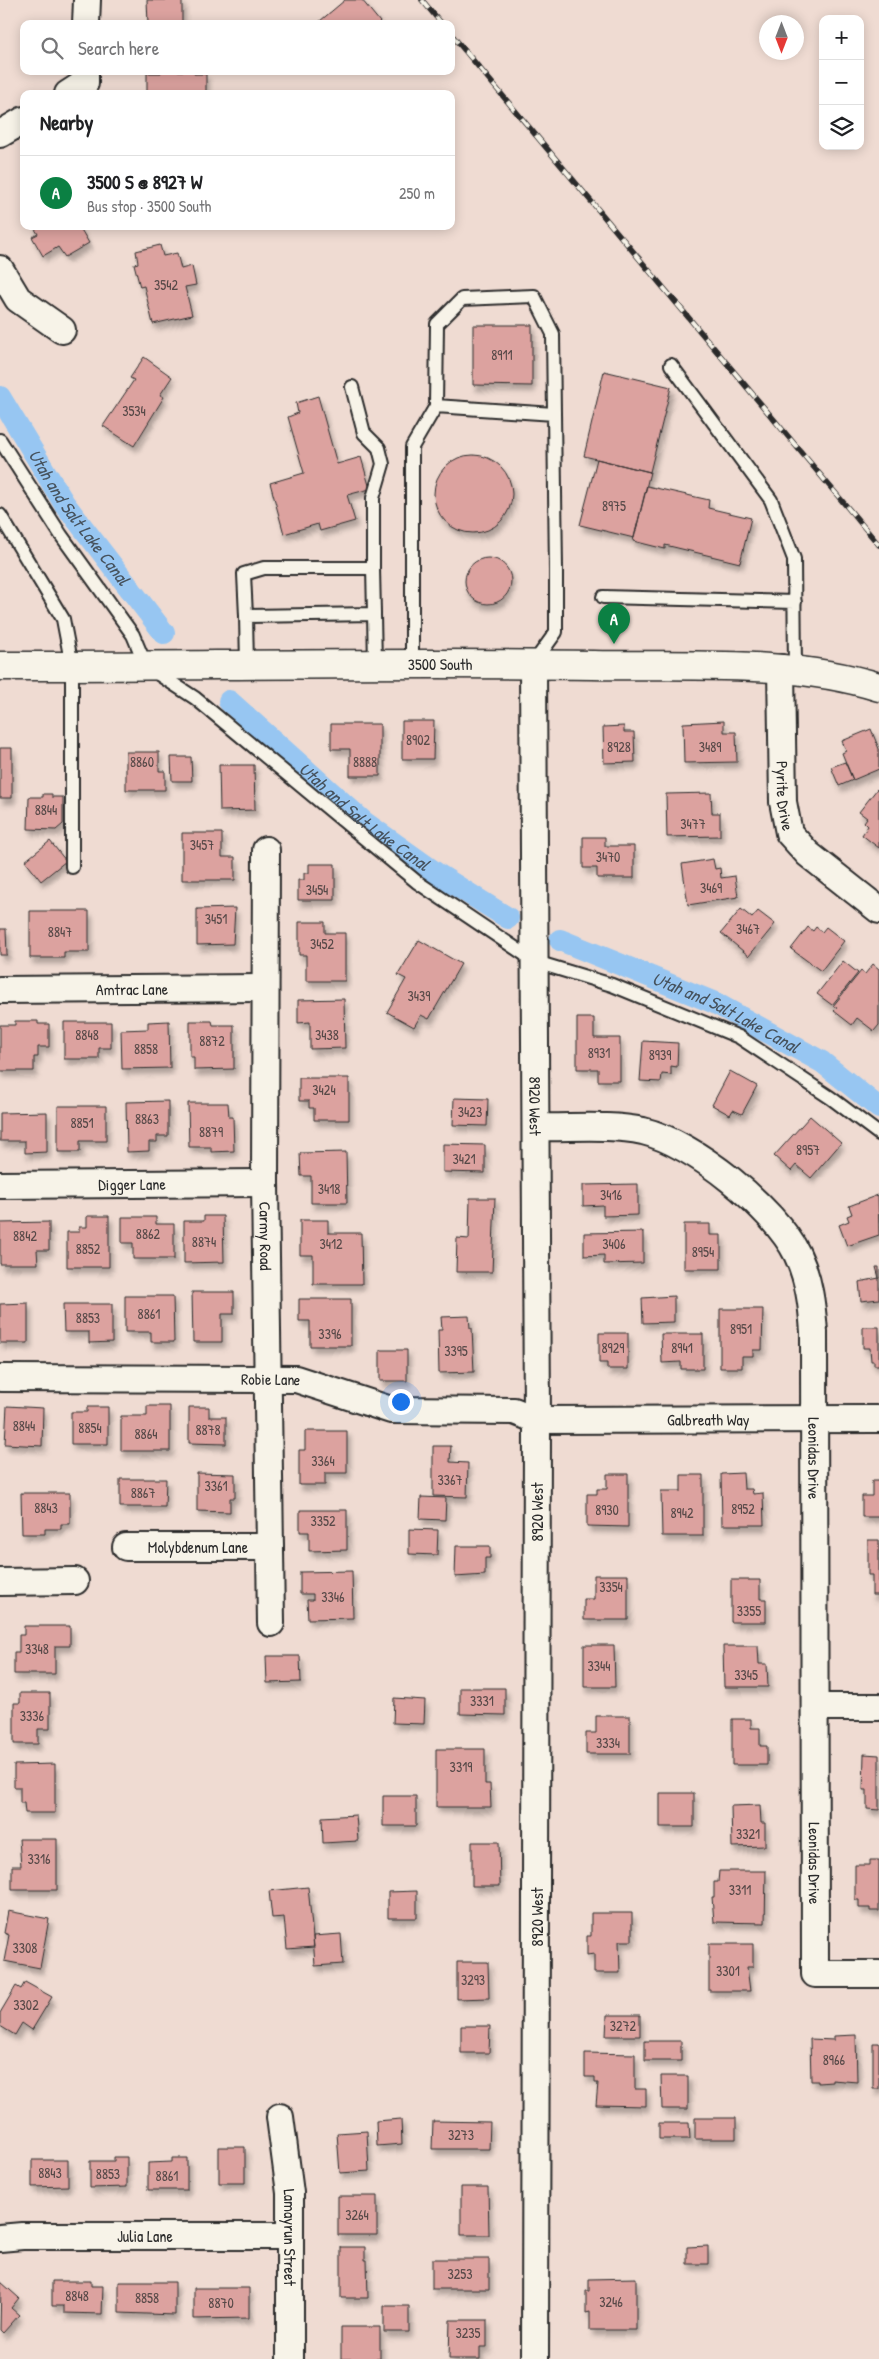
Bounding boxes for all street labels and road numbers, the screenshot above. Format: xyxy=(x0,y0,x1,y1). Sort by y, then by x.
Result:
street label: 3500 South xyxy=(408,653,473,675)
street label: Pyrite Drive xyxy=(771,761,799,833)
street label: Amtrac Lane xyxy=(96,978,169,1000)
street label: 8920 West xyxy=(524,1076,546,1136)
street label: Digger Lane xyxy=(98,1173,166,1195)
street label: Carmy Road xyxy=(254,1201,277,1271)
street label: Robie Lane xyxy=(241,1368,305,1391)
street label: Galbreath Way xyxy=(667,1408,750,1431)
street label: Leonidas Drive xyxy=(803,1417,825,1500)
street label: 8920 West xyxy=(526,1482,548,1542)
street label: Molybdenum Lane xyxy=(148,1536,249,1558)
street label: Leonidas Drive xyxy=(804,1822,826,1905)
street label: 8920 West xyxy=(526,1887,548,1947)
street label: Lamayrun Street xyxy=(279,2187,301,2286)
street label: Julia Lane xyxy=(117,2225,174,2247)

